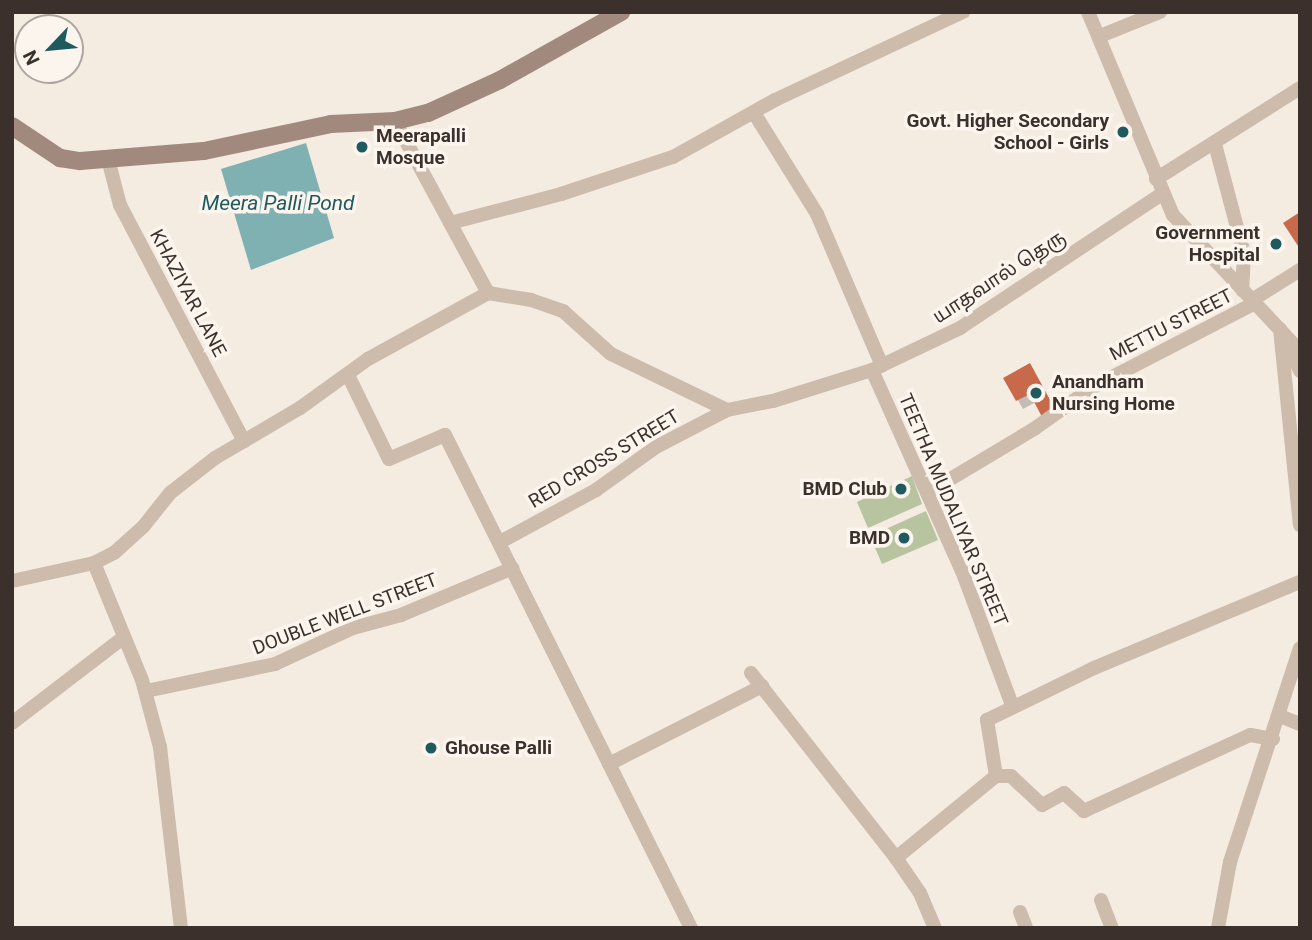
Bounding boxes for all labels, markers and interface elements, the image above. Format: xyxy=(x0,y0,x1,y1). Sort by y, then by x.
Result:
north arrow xyxy=(14,14,84,84)
text: N xyxy=(18,46,45,69)
place label: Govt. Higher Secondary School - Girls xyxy=(907,110,1109,154)
marker: Govt. Higher Secondary School - Girls xyxy=(1115,124,1131,140)
place label: Meerapalli Mosque xyxy=(376,125,466,169)
marker: Meerapalli Mosque xyxy=(354,139,370,155)
water label: Meera Palli Pond xyxy=(201,190,355,216)
place label: Government Hospital xyxy=(1155,222,1260,266)
street label: KHAZIYAR LANE xyxy=(145,225,231,361)
street label: யாதவால் தெரு xyxy=(928,226,1070,328)
marker: Government Hospital xyxy=(1266,234,1286,254)
street label: METTU STREET xyxy=(1106,284,1236,366)
place label: Anandham Nursing Home xyxy=(1052,371,1175,415)
marker: Anandham Nursing Home xyxy=(1026,383,1046,403)
street label: TEETHA MUDALIYAR STREET xyxy=(894,390,1012,630)
street label: RED CROSS STREET xyxy=(525,405,683,513)
place label: BMD Club xyxy=(802,478,887,500)
marker: BMD Club xyxy=(893,481,909,497)
place label: BMD xyxy=(849,527,890,549)
marker: BMD xyxy=(896,530,912,546)
street label: DOUBLE WELL STREET xyxy=(250,568,440,660)
place label: Ghouse Palli xyxy=(445,737,552,759)
marker: Ghouse Palli xyxy=(423,740,439,756)

